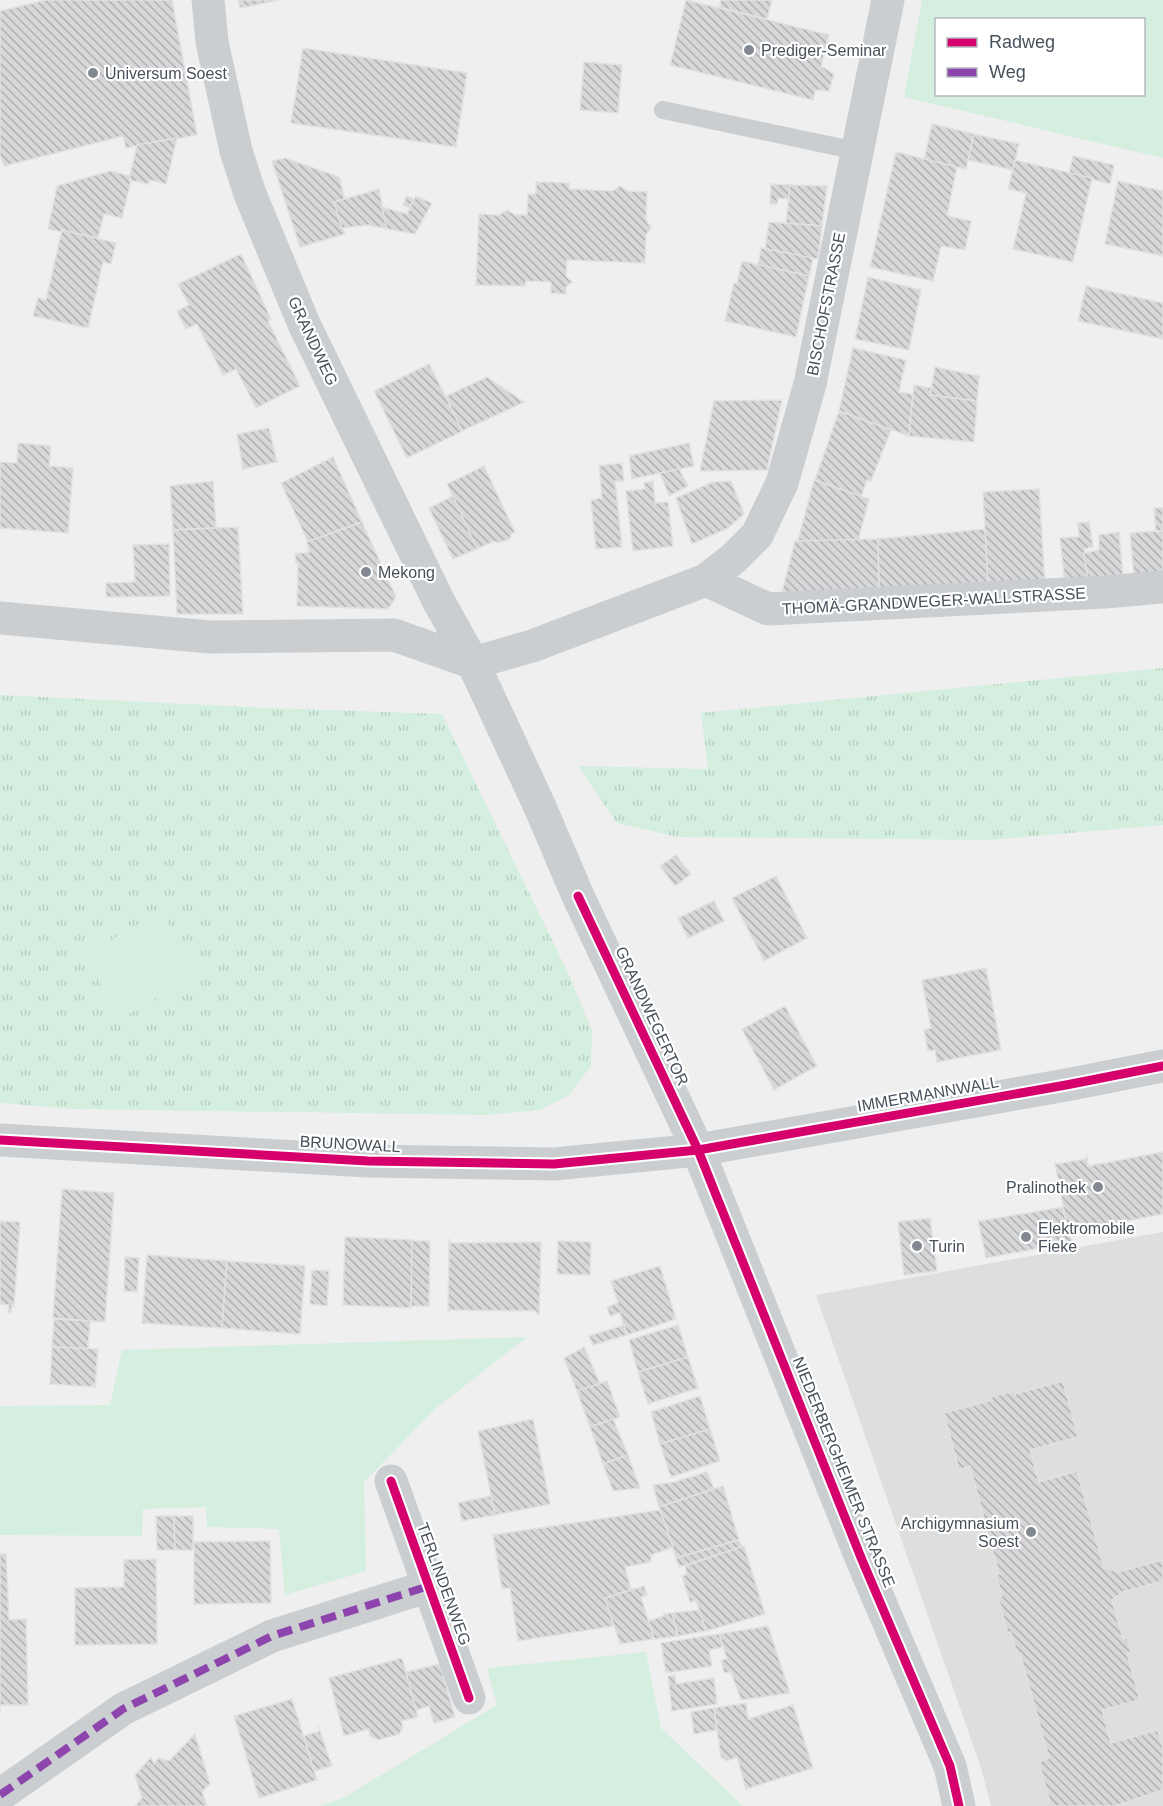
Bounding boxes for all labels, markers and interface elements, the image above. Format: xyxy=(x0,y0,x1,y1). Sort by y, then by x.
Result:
legend xyxy=(935,18,1145,96)
text: Radweg xyxy=(989,32,1055,52)
place label: Prediger-Seminar xyxy=(761,42,887,59)
marker: Prediger-Seminar xyxy=(742,43,756,57)
text: Weg xyxy=(989,62,1026,82)
place label: Universum Soest xyxy=(105,65,227,82)
marker: Universum Soest xyxy=(86,66,100,80)
street label: BISCHOFSTRASSE xyxy=(804,231,848,377)
street label: GRANDWEG xyxy=(285,294,341,388)
place label: Mekong xyxy=(378,564,435,581)
marker: Mekong xyxy=(359,565,373,579)
street label: THOMÄ-GRANDWEGER-WALLSTRASSE xyxy=(782,585,1086,617)
street label: GRANDWEGERTOR xyxy=(612,944,692,1088)
street label: IMMERMANNWALL xyxy=(856,1073,1000,1115)
street label: BRUNOWALL xyxy=(299,1133,401,1155)
place label: Pralinothek xyxy=(1006,1179,1087,1196)
marker: Pralinothek xyxy=(1091,1180,1105,1194)
place label: Elektromobile Fieke xyxy=(1038,1220,1135,1255)
marker: Elektromobile Fieke xyxy=(1019,1230,1033,1244)
place label: Turin xyxy=(929,1238,965,1255)
marker: Turin xyxy=(910,1239,924,1253)
street label: NIEDERBERGHEIMER STRASSE xyxy=(790,1354,898,1590)
place label: Archigymnasium Soest xyxy=(901,1515,1020,1550)
street label: TERLINDENWEG xyxy=(414,1521,474,1647)
marker: Archigymnasium Soest xyxy=(1024,1525,1038,1539)

